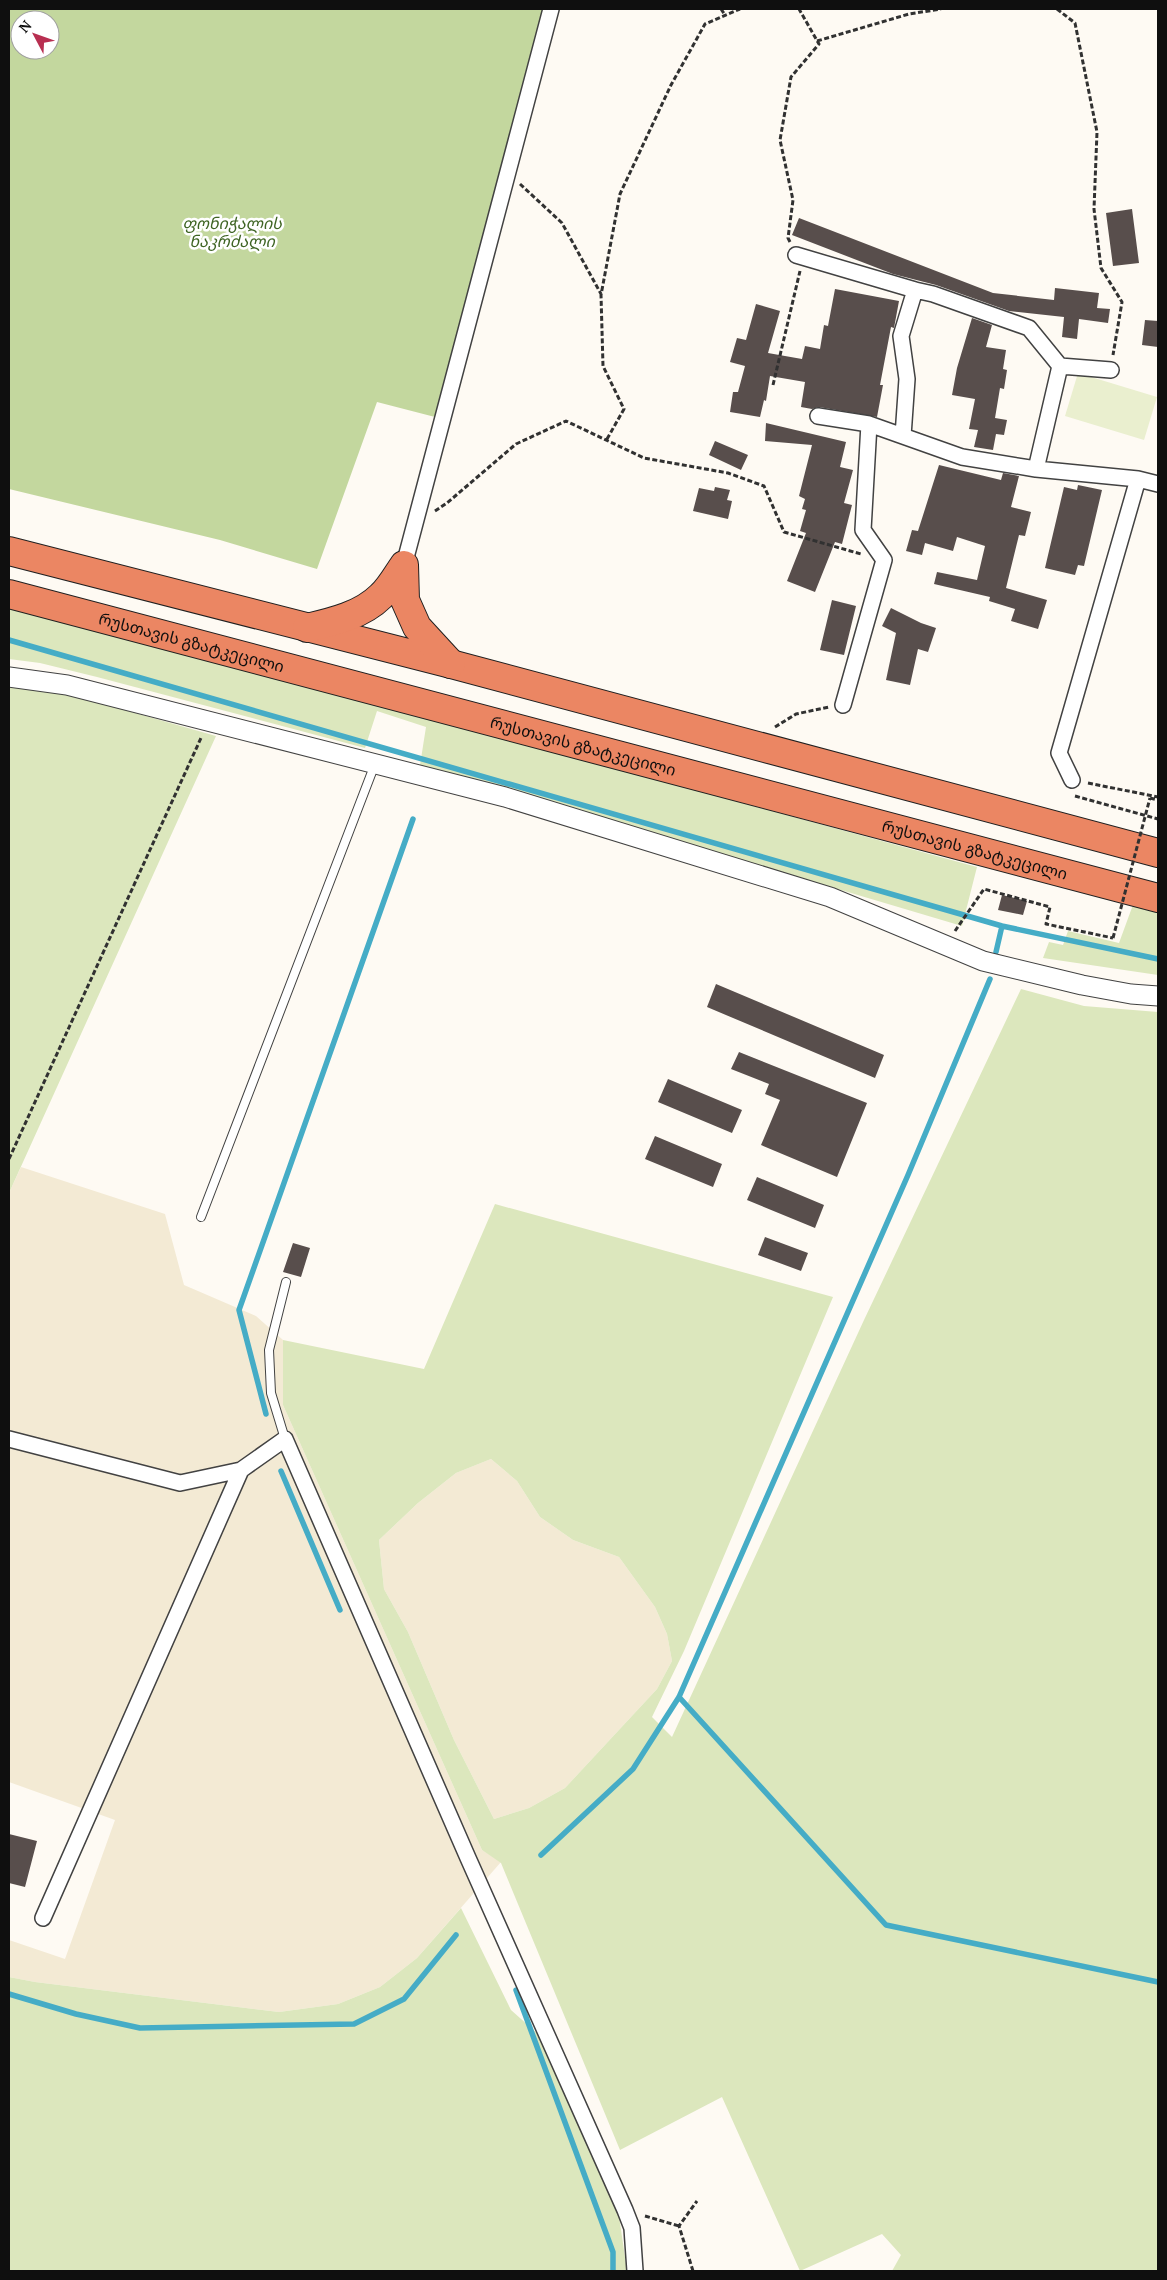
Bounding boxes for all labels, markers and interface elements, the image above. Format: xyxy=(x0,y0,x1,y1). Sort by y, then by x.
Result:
north arrow xyxy=(10,10,60,60)
text: N xyxy=(14,16,36,36)
park label: ფონიჭალის ნაკრძალი xyxy=(182,212,282,252)
street label: რუსთავის გზატკეცილი xyxy=(97,607,287,677)
street label: რუსთავის გზატკეცილი xyxy=(488,711,678,781)
street label: რუსთავის გზატკეცილი xyxy=(880,814,1070,885)

